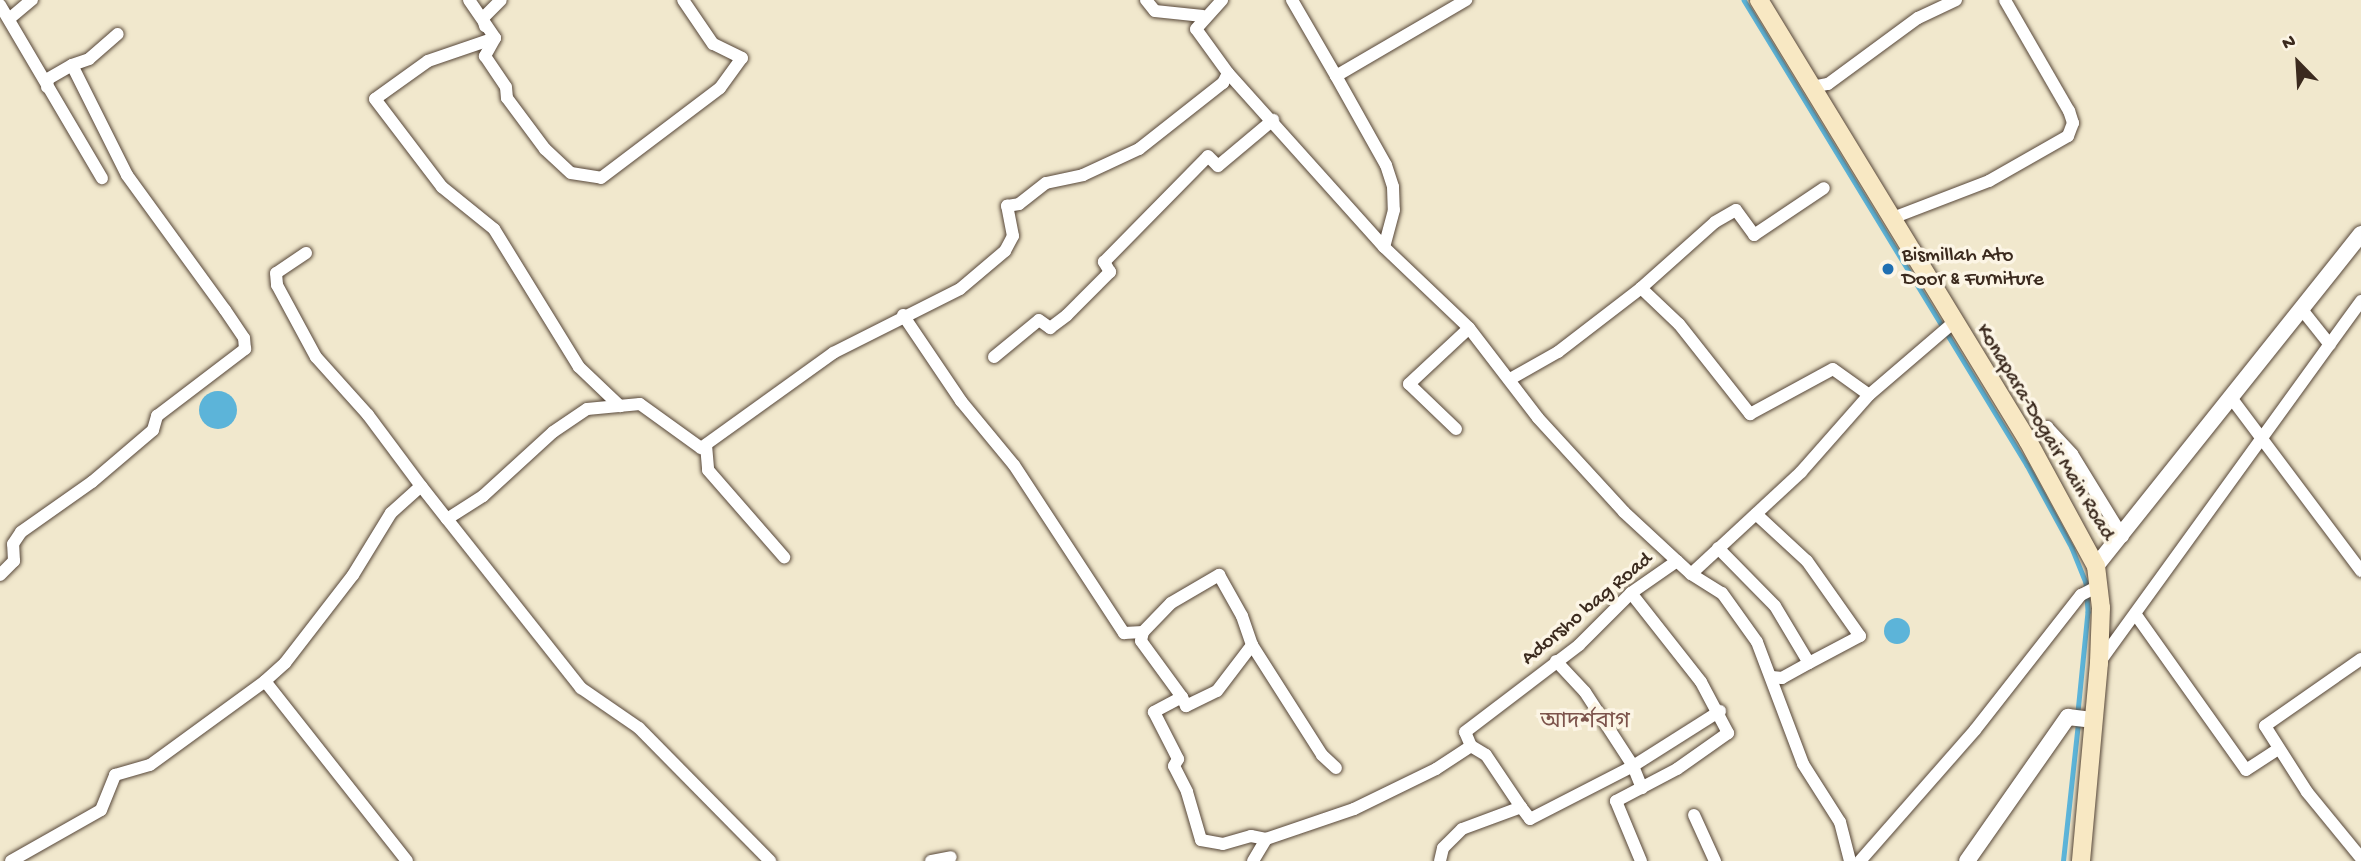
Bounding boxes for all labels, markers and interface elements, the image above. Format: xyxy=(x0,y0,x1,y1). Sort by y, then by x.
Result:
north arrow xyxy=(2263,28,2333,98)
text: N xyxy=(2279,30,2300,56)
place label: Bismillah Ato Door & Furniture xyxy=(1902,244,2044,294)
marker: Bismillah Ato Door & Furniture xyxy=(1880,261,1896,277)
street label: Konapara-Dogair Main Road xyxy=(1969,320,2119,546)
street label: Adorsho bag Road xyxy=(1517,548,1659,672)
district label: আদর্শবাগ xyxy=(1540,709,1630,737)

